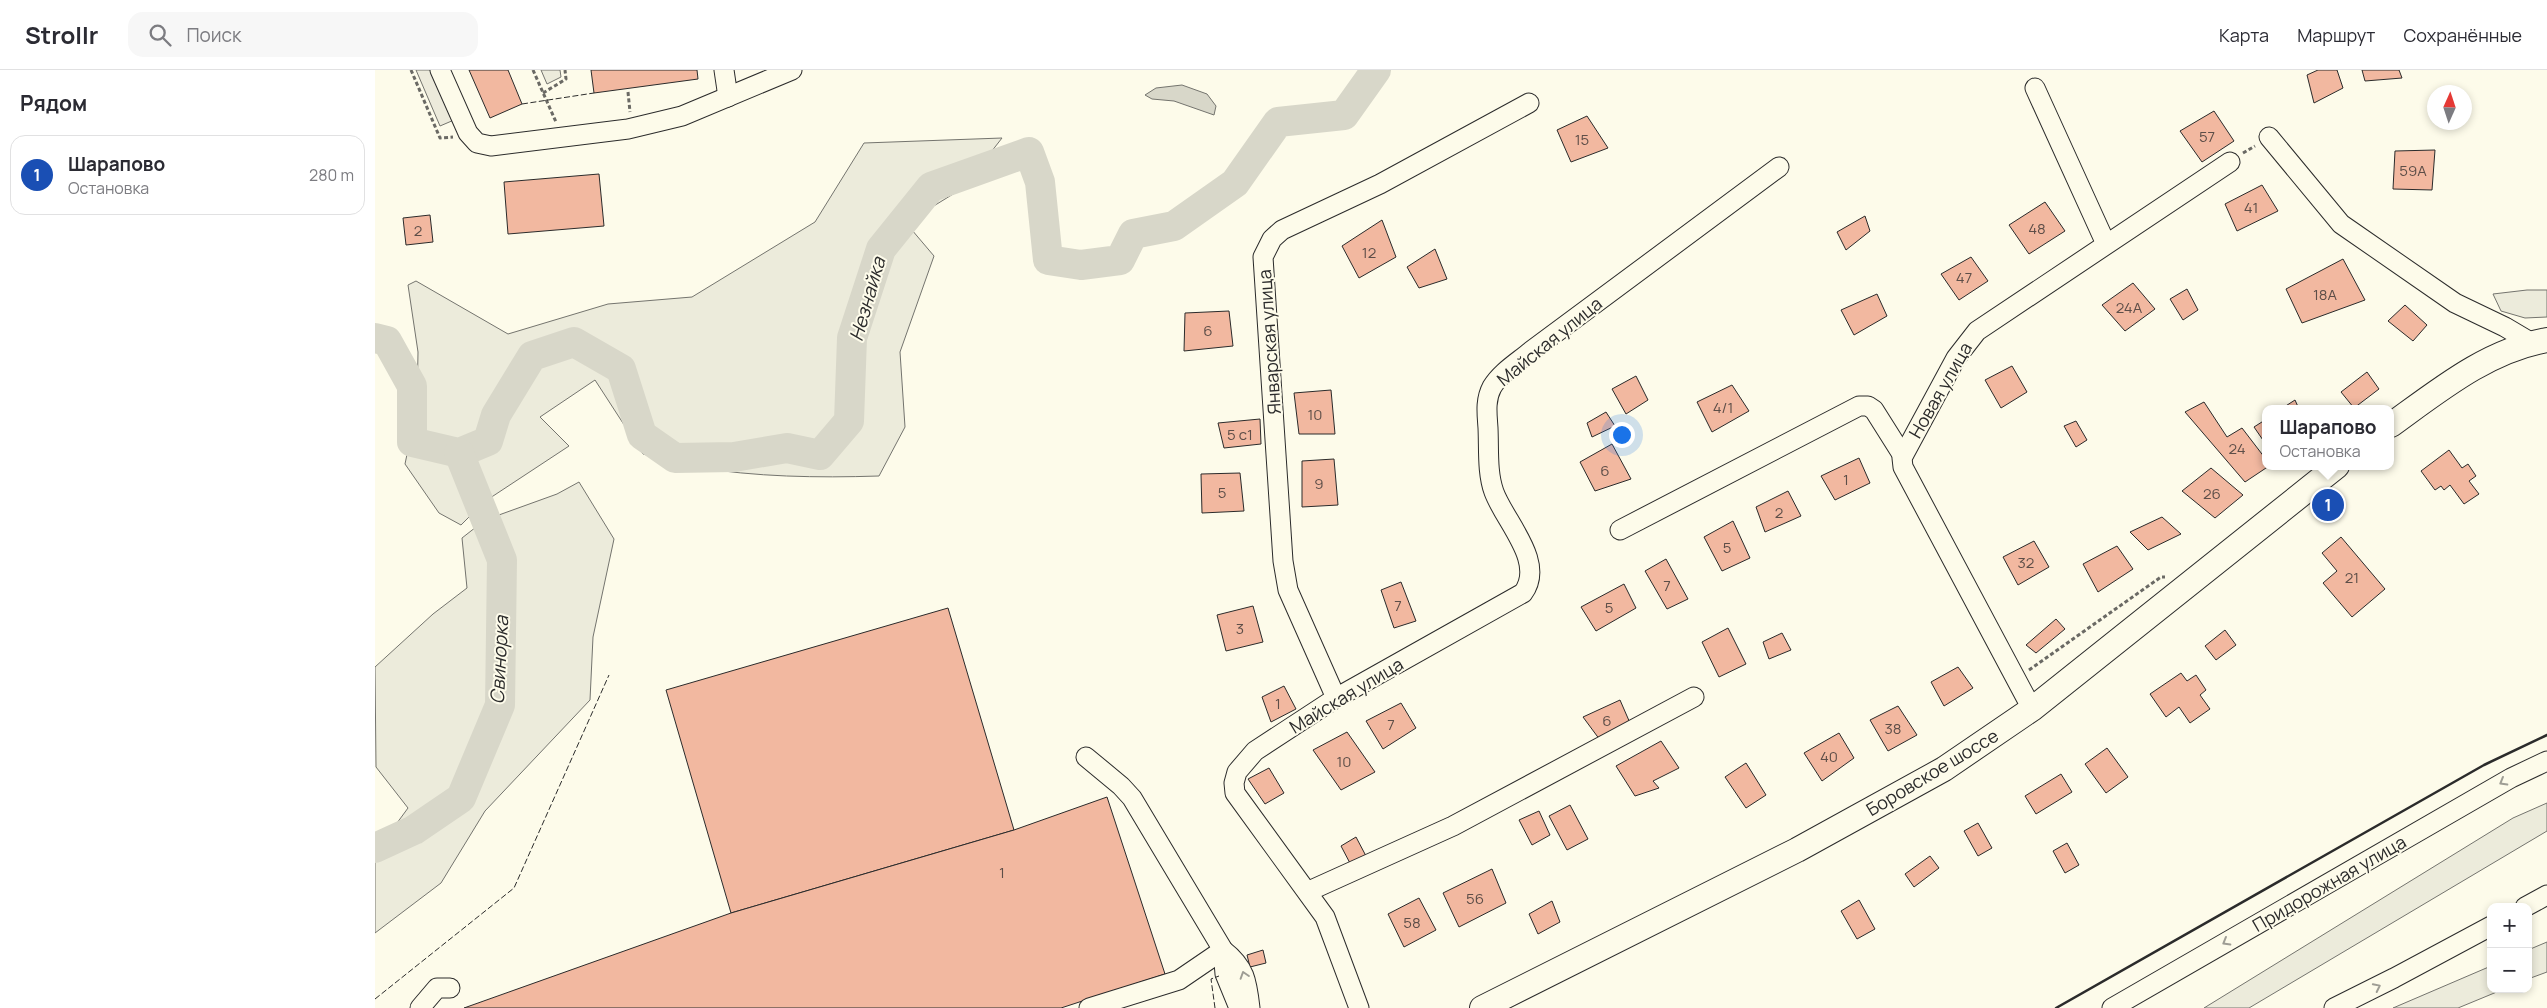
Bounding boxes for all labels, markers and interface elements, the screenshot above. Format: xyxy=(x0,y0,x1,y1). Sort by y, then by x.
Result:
search box xyxy=(128,12,478,57)
text: Strollr xyxy=(25,18,98,51)
icon: search xyxy=(146,21,174,49)
text: Поиск xyxy=(186,22,242,48)
text: Карта xyxy=(2219,23,2269,47)
text: Маршрут xyxy=(2297,23,2375,47)
text: Сохранённые xyxy=(2403,23,2522,47)
north arrow xyxy=(2427,85,2472,130)
text: Рядом xyxy=(20,89,87,117)
house number: 57 xyxy=(2199,126,2215,147)
house number: 15 xyxy=(1575,129,1589,150)
text: Шарапово xyxy=(68,151,165,177)
house number: 59А xyxy=(2399,160,2427,181)
text: 1 xyxy=(33,164,41,186)
text: 280 m xyxy=(309,164,354,186)
text: Остановка xyxy=(68,177,149,199)
house number: 41 xyxy=(2244,197,2258,218)
house number: 48 xyxy=(2028,218,2046,239)
house number: 2 xyxy=(414,220,422,241)
house number: 12 xyxy=(1362,242,1376,263)
water label: Незнайка xyxy=(843,253,892,344)
house number: 47 xyxy=(1956,267,1972,288)
street label: Январская улица xyxy=(1252,269,1286,415)
house number: 18А xyxy=(2313,284,2338,305)
street label: Майская улица xyxy=(1491,291,1607,391)
house number: 24А xyxy=(2116,297,2143,318)
house number: 6 xyxy=(1203,320,1213,341)
street label: Новая улица xyxy=(1903,338,1977,442)
house number: 4/1 xyxy=(1713,397,1733,418)
house number: 10 xyxy=(1308,404,1323,425)
popup xyxy=(2262,405,2394,470)
text: Шарапово xyxy=(2279,414,2377,440)
your location xyxy=(1609,422,1635,448)
house number: 5 с1 xyxy=(1227,424,1253,445)
house number: 24 xyxy=(2228,438,2246,459)
text: Остановка xyxy=(2279,440,2361,462)
house number: 6 xyxy=(1600,460,1610,481)
house number: 1 xyxy=(1843,469,1849,490)
house number: 9 xyxy=(1314,473,1324,494)
house number: 5 xyxy=(1218,482,1226,503)
house number: 26 xyxy=(2203,483,2221,504)
pin: 1 xyxy=(2312,486,2344,524)
house number: 2 xyxy=(1775,502,1783,523)
house number: 5 xyxy=(1723,537,1731,558)
house number: 32 xyxy=(2018,552,2034,573)
house number: 21 xyxy=(2345,567,2359,588)
house number: 7 xyxy=(1663,575,1671,596)
house number: 7 xyxy=(1394,595,1402,616)
house number: 5 xyxy=(1605,597,1613,618)
water label: Свинорка xyxy=(484,614,514,705)
house number: 3 xyxy=(1236,618,1244,639)
street label: Майская улица xyxy=(1285,652,1407,738)
house number: 1 xyxy=(1275,693,1281,714)
house number: 6 xyxy=(1602,710,1612,731)
house number: 7 xyxy=(1387,714,1395,735)
house number: 38 xyxy=(1884,718,1902,739)
street label: Боровское шоссе xyxy=(1861,723,2003,821)
house number: 40 xyxy=(1820,746,1838,767)
house number: 10 xyxy=(1337,751,1352,772)
one-way arrow xyxy=(2500,776,2509,786)
street label: Придорожная улица xyxy=(2248,829,2410,937)
house number: 1 xyxy=(999,862,1005,883)
house number: 56 xyxy=(1466,888,1484,909)
map controls xyxy=(2487,903,2532,993)
button: + xyxy=(2487,903,2532,948)
house number: 58 xyxy=(1403,912,1421,933)
one-way arrow xyxy=(2222,936,2231,946)
button: − xyxy=(2487,948,2532,993)
one-way arrow xyxy=(1239,971,1249,980)
one-way arrow xyxy=(2372,983,2381,993)

